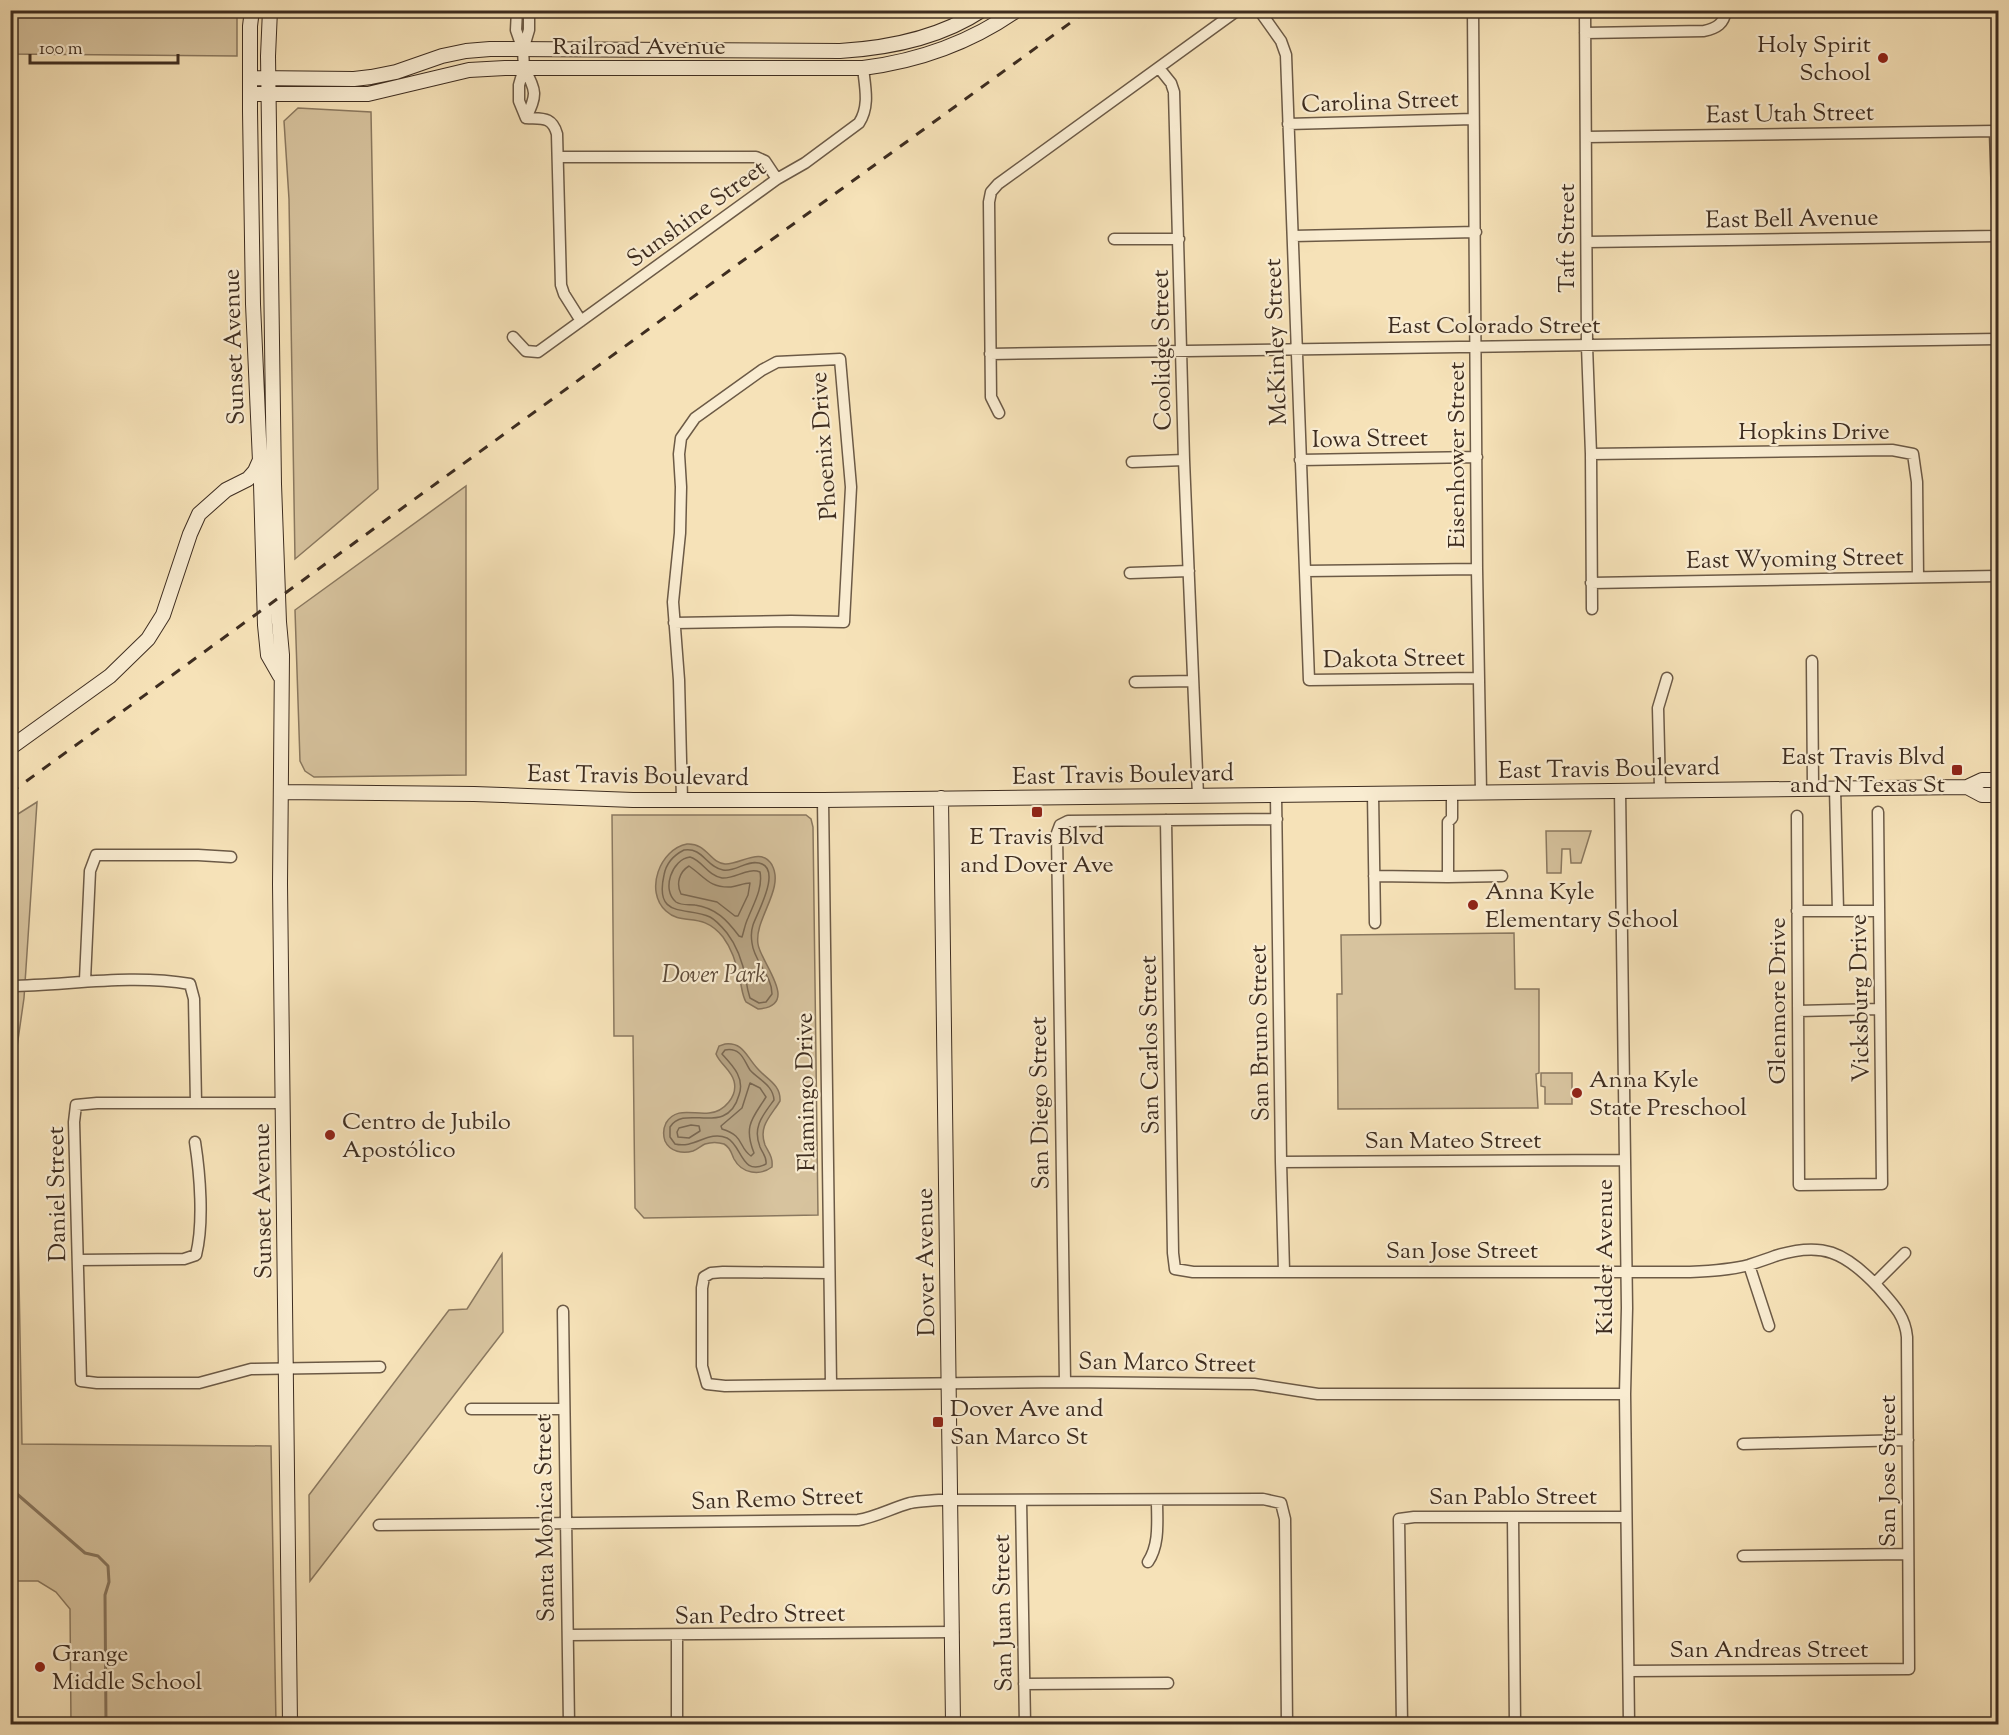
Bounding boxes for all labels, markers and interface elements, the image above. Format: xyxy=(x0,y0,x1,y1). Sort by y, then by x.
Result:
scale bar xyxy=(30,27,178,65)
place label: Holy Spirit School xyxy=(1757,29,1871,91)
street label: Railroad Avenue xyxy=(552,31,726,65)
text: 100 m xyxy=(39,37,83,63)
marker: Holy Spirit School xyxy=(1876,51,1890,65)
street label: Carolina Street xyxy=(1301,83,1459,123)
street label: East Utah Street xyxy=(1706,97,1874,133)
street label: Sunshine Street xyxy=(620,152,774,277)
street label: Taft Street xyxy=(1551,183,1585,293)
street label: East Bell Avenue xyxy=(1705,201,1879,239)
street label: McKinley Street xyxy=(1257,258,1297,426)
street label: Sunset Avenue xyxy=(215,268,255,426)
street label: Coolidge Street xyxy=(1145,269,1181,431)
street label: East Colorado Street xyxy=(1388,310,1600,344)
street label: Eisenhower Street xyxy=(1441,362,1475,548)
street label: Phoenix Drive xyxy=(803,370,847,521)
street label: Hopkins Drive xyxy=(1738,416,1890,450)
street label: Iowa Street xyxy=(1312,422,1429,458)
street label: East Wyoming Street xyxy=(1686,541,1904,579)
street label: Dakota Street xyxy=(1323,642,1465,678)
place label: East Travis Blvd and N Texas St xyxy=(1781,741,1945,803)
street label: East Travis Boulevard xyxy=(1498,751,1721,789)
street label: East Travis Boulevard xyxy=(1012,757,1235,795)
street label: East Travis Boulevard xyxy=(527,758,750,796)
marker: East Travis Blvd and N Texas St xyxy=(1950,763,1964,777)
marker: E Travis Blvd and Dover Ave xyxy=(1030,805,1044,819)
place label: E Travis Blvd and Dover Ave xyxy=(960,821,1114,883)
place label: Anna Kyle Elementary School xyxy=(1485,876,1679,938)
marker: Anna Kyle Elementary School xyxy=(1466,898,1480,912)
street label: Vicksburg Drive xyxy=(1843,914,1879,1082)
street label: Glenmore Drive xyxy=(1762,917,1796,1085)
street label: San Bruno Street xyxy=(1242,944,1280,1122)
street label: San Carlos Street xyxy=(1132,955,1170,1135)
park label: Dover Park xyxy=(662,959,766,993)
street label: Flamingo Drive xyxy=(789,1012,825,1172)
street label: San Diego Street xyxy=(1022,1016,1060,1190)
place label: Anna Kyle State Preschool xyxy=(1589,1064,1747,1126)
marker: Anna Kyle State Preschool xyxy=(1570,1086,1584,1100)
place label: Centro de Jubilo Apostólico xyxy=(342,1106,511,1168)
street label: Sunset Avenue xyxy=(246,1123,282,1279)
street label: San Mateo Street xyxy=(1364,1125,1542,1159)
street label: Daniel Street xyxy=(40,1126,76,1262)
marker: Centro de Jubilo Apostólico xyxy=(323,1128,337,1142)
street label: Kidder Avenue xyxy=(1589,1179,1623,1335)
street label: Dover Avenue xyxy=(909,1187,945,1337)
street label: San Jose Street xyxy=(1386,1235,1538,1269)
street label: San Marco Street xyxy=(1078,1345,1256,1383)
place label: Dover Ave and San Marco St xyxy=(950,1393,1104,1455)
street label: San Jose Street xyxy=(1872,1395,1906,1547)
street label: Santa Monica Street xyxy=(527,1413,565,1622)
marker: Dover Ave and San Marco St xyxy=(931,1415,945,1429)
street label: San Remo Street xyxy=(690,1480,864,1520)
street label: San Pablo Street xyxy=(1429,1481,1597,1515)
street label: San Juan Street xyxy=(986,1534,1022,1692)
street label: San Pedro Street xyxy=(674,1598,846,1634)
street label: San Andreas Street xyxy=(1669,1634,1869,1668)
place label: Grange Middle School xyxy=(52,1638,202,1700)
marker: Grange Middle School xyxy=(33,1660,47,1674)

